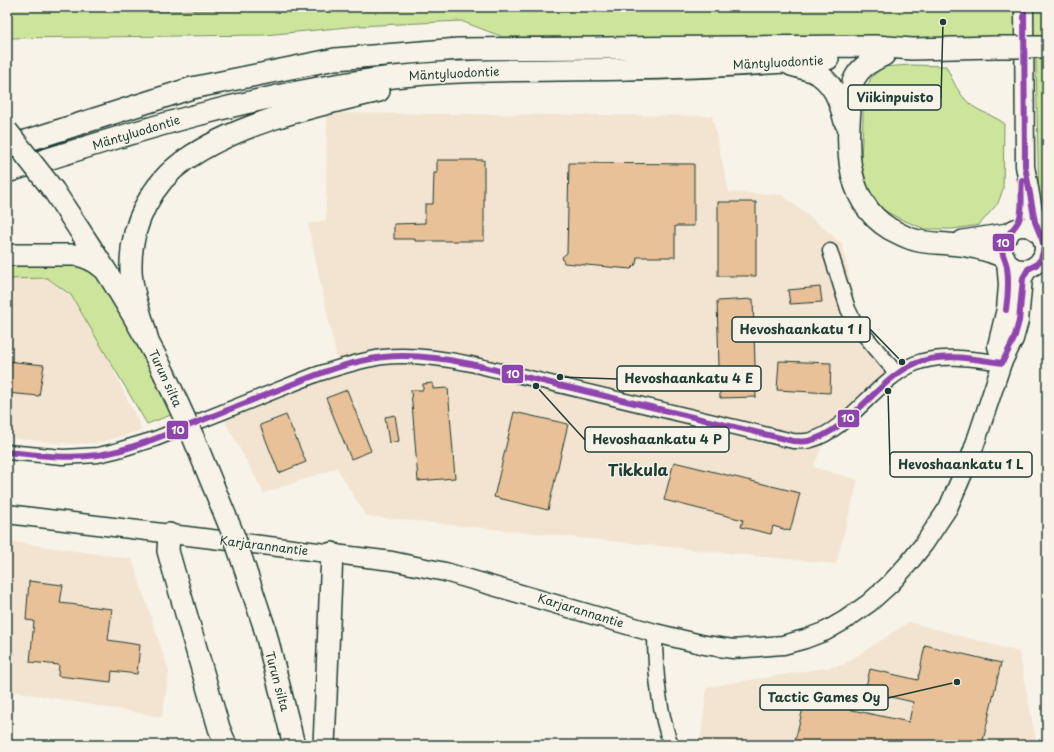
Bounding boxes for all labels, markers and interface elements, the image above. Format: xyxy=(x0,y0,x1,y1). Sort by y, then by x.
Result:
street label: Mäntyluodontie xyxy=(732,51,824,73)
street label: Mäntyluodontie xyxy=(408,62,500,84)
callout: Viikinpuisto xyxy=(848,85,941,110)
text: Viikinpuisto xyxy=(857,87,934,106)
street label: Mäntyluodontie xyxy=(90,110,182,154)
line badge: 10 xyxy=(992,233,1015,252)
text: 10 xyxy=(996,234,1010,251)
callout: Hevoshaankatu 1 I xyxy=(732,317,870,342)
text: Hevoshaankatu 1 I xyxy=(740,319,862,338)
street label: Turun silta xyxy=(145,346,187,410)
line badge: 10 xyxy=(501,364,524,384)
text: 10 xyxy=(506,365,520,382)
callout: Hevoshaankatu 4 E xyxy=(617,366,761,391)
text: Hevoshaankatu 4 E xyxy=(625,368,753,387)
line badge: 10 xyxy=(837,409,860,428)
text: 10 xyxy=(841,409,855,426)
line badge: 10 xyxy=(166,420,189,440)
text: 10 xyxy=(171,421,185,438)
callout: Hevoshaankatu 4 P xyxy=(585,427,729,452)
text: Hevoshaankatu 4 P xyxy=(592,429,722,448)
callout: Hevoshaankatu 1 L xyxy=(890,452,1032,477)
text: Hevoshaankatu 1 L xyxy=(898,454,1024,473)
district label: Tikkula xyxy=(608,457,668,481)
street label: Karjarannantie xyxy=(219,531,309,559)
street label: Karjarannantie xyxy=(536,588,626,632)
street label: Turun silta xyxy=(261,649,295,713)
callout: Tactic Games Oy xyxy=(760,685,888,710)
text: Tactic Games Oy xyxy=(768,687,880,706)

